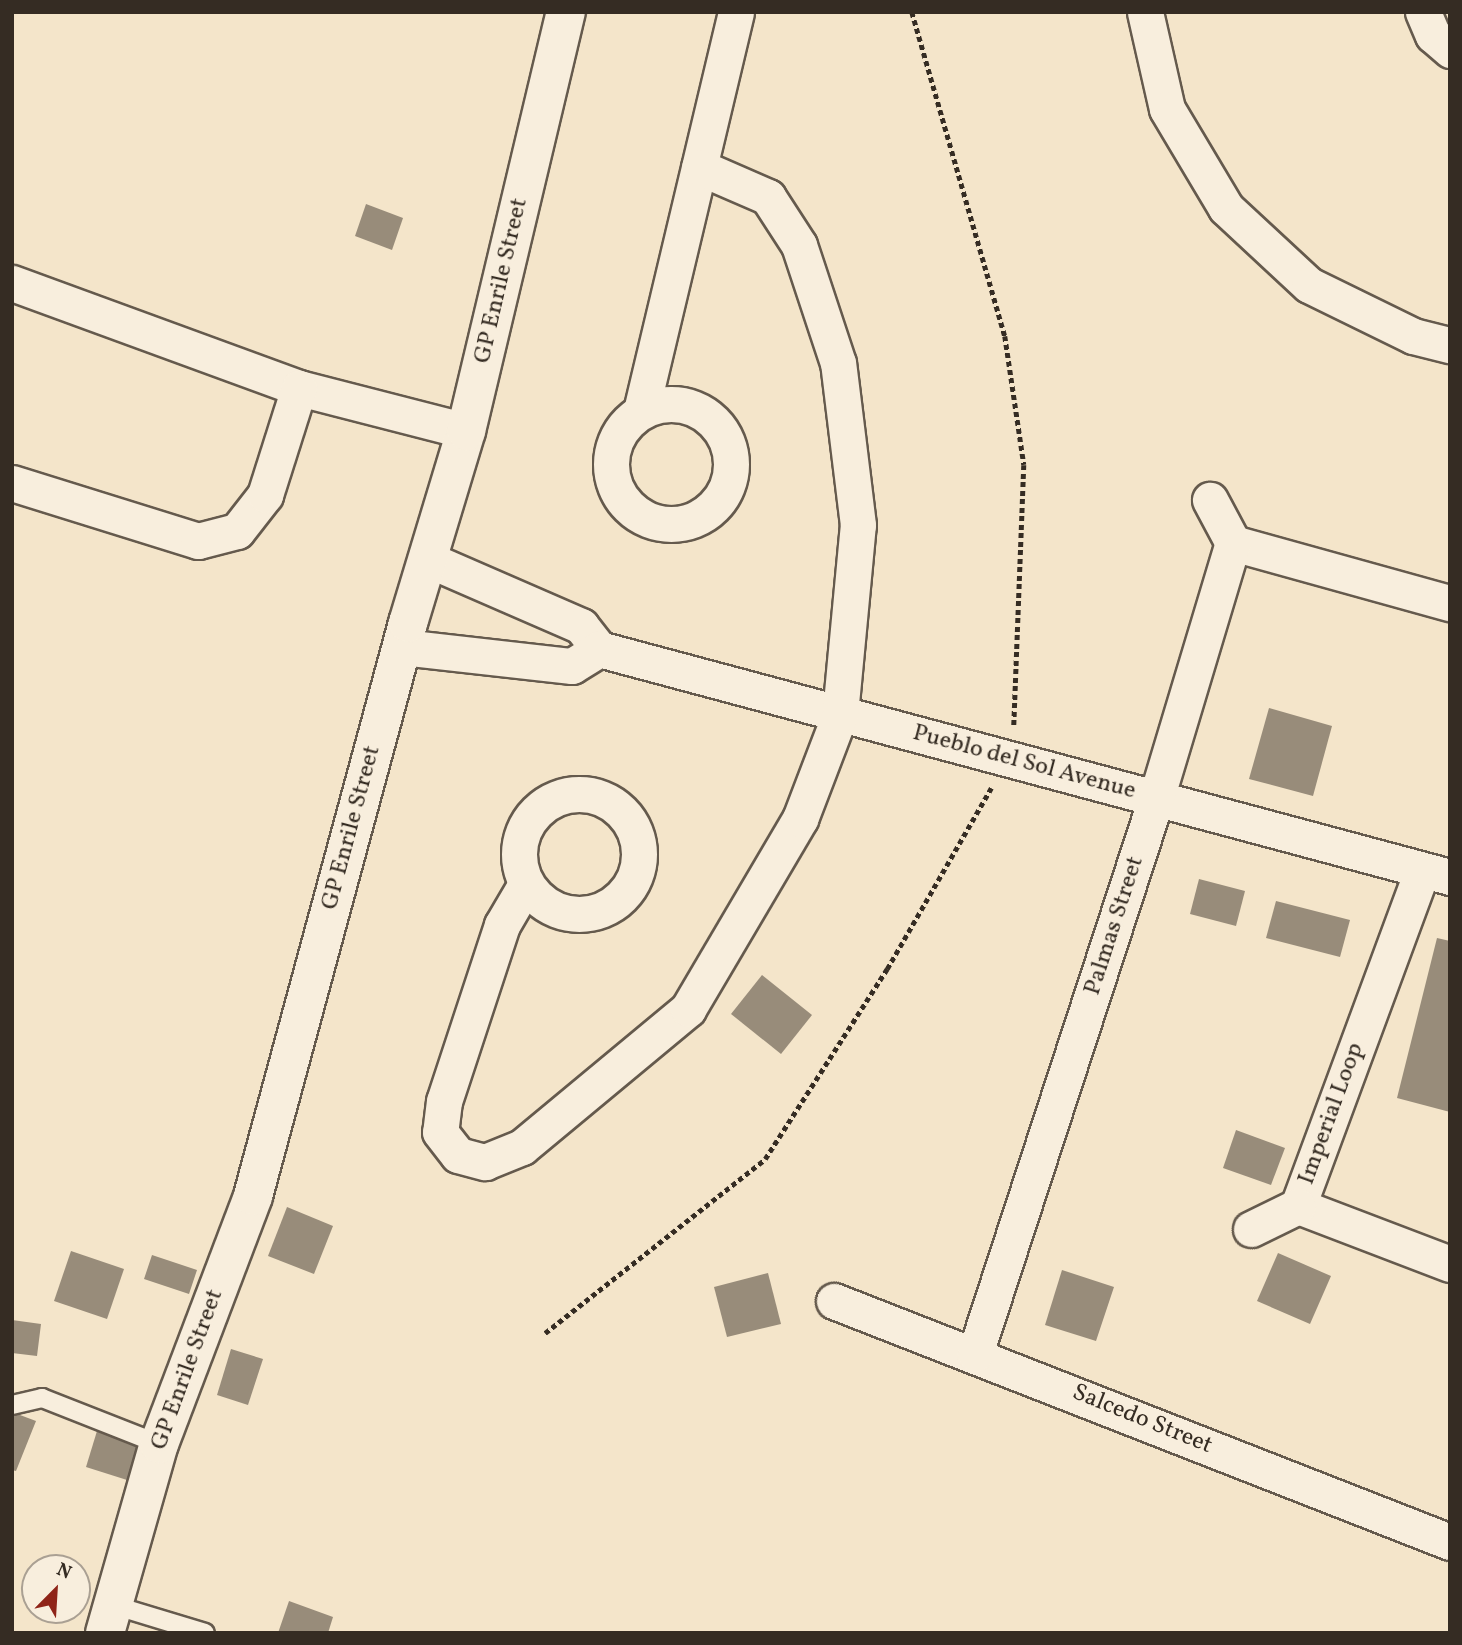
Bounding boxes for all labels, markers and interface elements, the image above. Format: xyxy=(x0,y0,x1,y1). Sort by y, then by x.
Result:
street label: GP Enrile Street xyxy=(469,196,535,366)
street label: Pueblo del Sol Avenue xyxy=(909,719,1139,807)
street label: GP Enrile Street xyxy=(316,743,388,913)
street label: Palmas Street xyxy=(1079,853,1151,999)
street label: Imperial Loop xyxy=(1293,1039,1371,1189)
street label: GP Enrile Street xyxy=(146,1286,230,1454)
street label: Salcedo Street xyxy=(1068,1379,1216,1461)
north arrow xyxy=(21,1554,91,1624)
text: N xyxy=(52,1557,75,1586)

